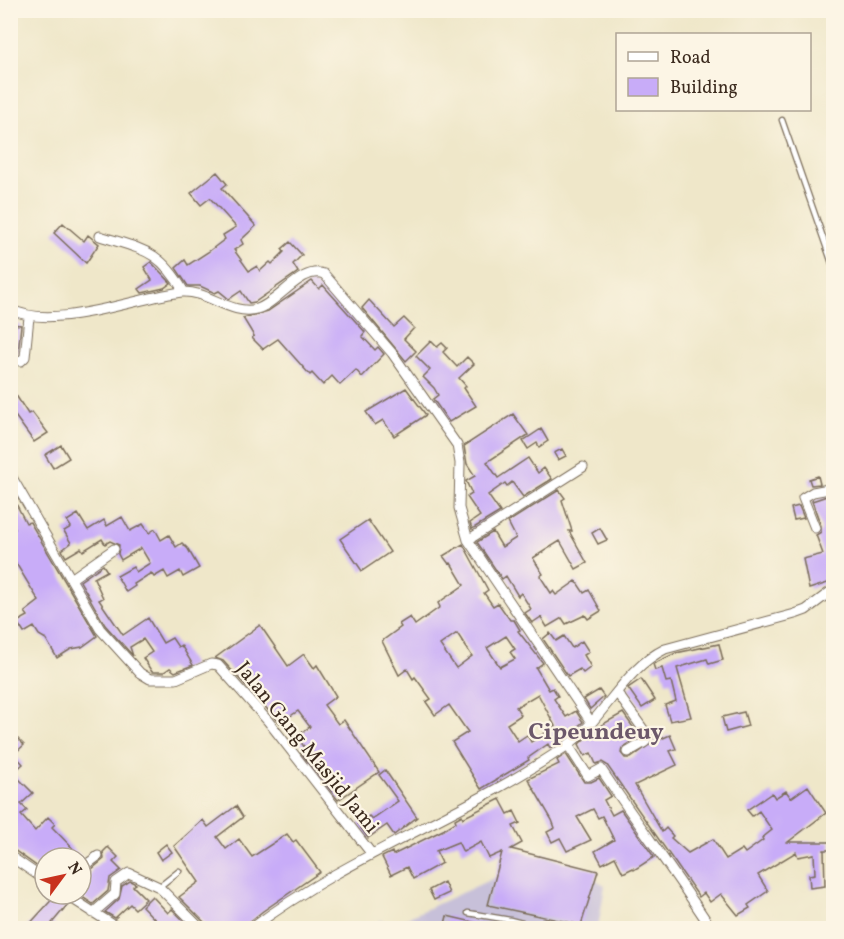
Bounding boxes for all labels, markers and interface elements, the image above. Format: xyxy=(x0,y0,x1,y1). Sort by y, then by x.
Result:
legend xyxy=(616,33,811,111)
text: Road xyxy=(670,46,711,71)
text: Building xyxy=(670,76,738,101)
street label: Jalan Gang Masjid Jami xyxy=(228,656,385,840)
district label: Cipeundeuy xyxy=(528,716,664,750)
north arrow xyxy=(33,846,93,906)
text: N xyxy=(62,858,86,880)

